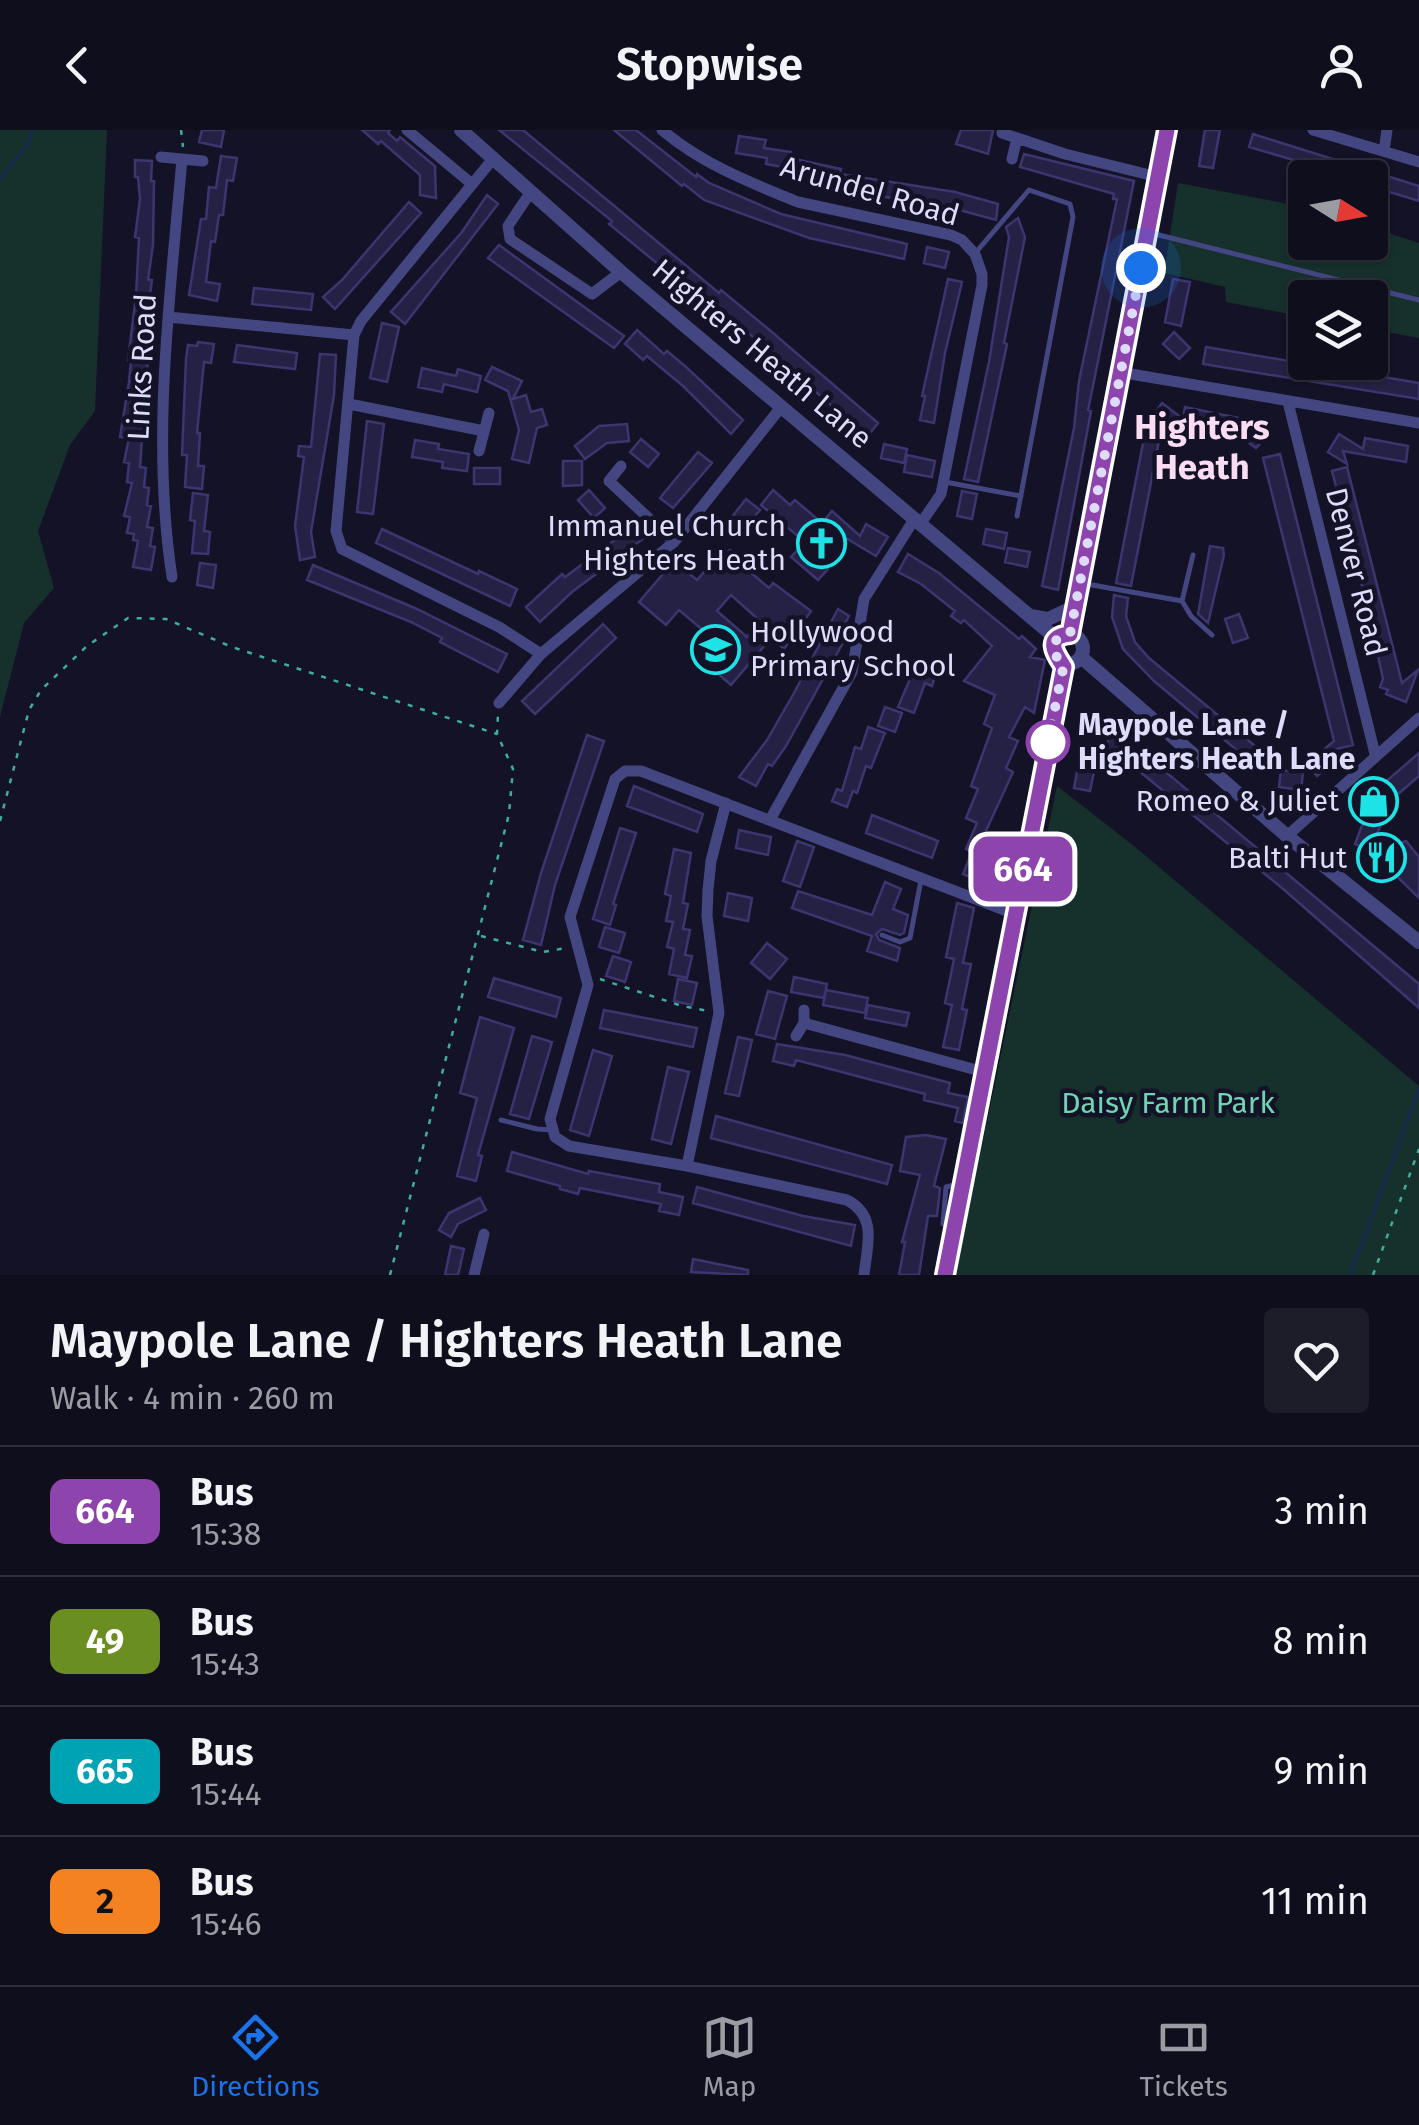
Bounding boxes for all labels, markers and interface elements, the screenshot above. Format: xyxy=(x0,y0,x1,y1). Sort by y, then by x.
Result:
icon: back xyxy=(50,38,105,93)
text: Stopwise xyxy=(616,38,803,92)
icon: person xyxy=(1314,38,1369,93)
street label: Arundel Road xyxy=(777,148,963,234)
north arrow xyxy=(1288,160,1388,260)
map controls xyxy=(1288,160,1388,380)
your location xyxy=(1116,243,1166,293)
street label: Highters Heath Lane xyxy=(645,252,879,456)
button: layers xyxy=(1288,280,1388,380)
street label: Links Road xyxy=(120,292,164,442)
district label: Highters Heath xyxy=(1134,406,1270,488)
street label: Denver Road xyxy=(1318,484,1394,660)
place label: Immanuel Church Highters Heath xyxy=(547,508,786,578)
church icon: Immanuel Church Highters Heath xyxy=(795,517,847,569)
place label: Hollywood Primary School xyxy=(750,614,955,684)
school or university icon: Hollywood Primary School xyxy=(689,623,741,675)
place label: Maypole Lane / Highters Heath Lane xyxy=(1078,707,1355,777)
marker: Maypole Lane / Highters Heath Lane xyxy=(1027,721,1069,763)
shop icon: Romeo & Juliet xyxy=(1348,775,1400,827)
place label: Romeo & Juliet xyxy=(1135,783,1339,819)
restaurant icon: Balti Hut xyxy=(1356,832,1408,884)
line badge: 664 xyxy=(966,836,1080,902)
place label: Balti Hut xyxy=(1228,840,1347,876)
text: 664 xyxy=(993,848,1053,890)
park label: Daisy Farm Park xyxy=(1061,1085,1275,1121)
button: heart xyxy=(1264,1308,1369,1413)
text: Maypole Lane / Highters Heath Lane xyxy=(50,1312,842,1370)
text: Walk · 4 min · 260 m xyxy=(50,1379,335,1417)
text: Bus xyxy=(190,1469,254,1515)
text: 3 min xyxy=(1274,1488,1369,1534)
text: 664 xyxy=(75,1490,135,1532)
text: 15:38 xyxy=(190,1515,261,1553)
text: Bus xyxy=(190,1599,254,1645)
text: 8 min xyxy=(1272,1618,1369,1664)
text: 49 xyxy=(86,1620,124,1662)
text: 15:43 xyxy=(190,1645,260,1683)
text: Bus xyxy=(190,1729,254,1775)
text: 9 min xyxy=(1273,1748,1369,1794)
text: 665 xyxy=(76,1750,134,1792)
text: 15:44 xyxy=(190,1775,261,1813)
text: Bus xyxy=(190,1859,254,1905)
text: 11 min xyxy=(1261,1878,1369,1924)
text: 2 xyxy=(96,1880,114,1922)
text: 15:46 xyxy=(190,1905,262,1943)
tab: Directions xyxy=(191,2010,320,2103)
tab: Map xyxy=(702,2010,757,2103)
tab: Tickets xyxy=(1139,2010,1228,2103)

